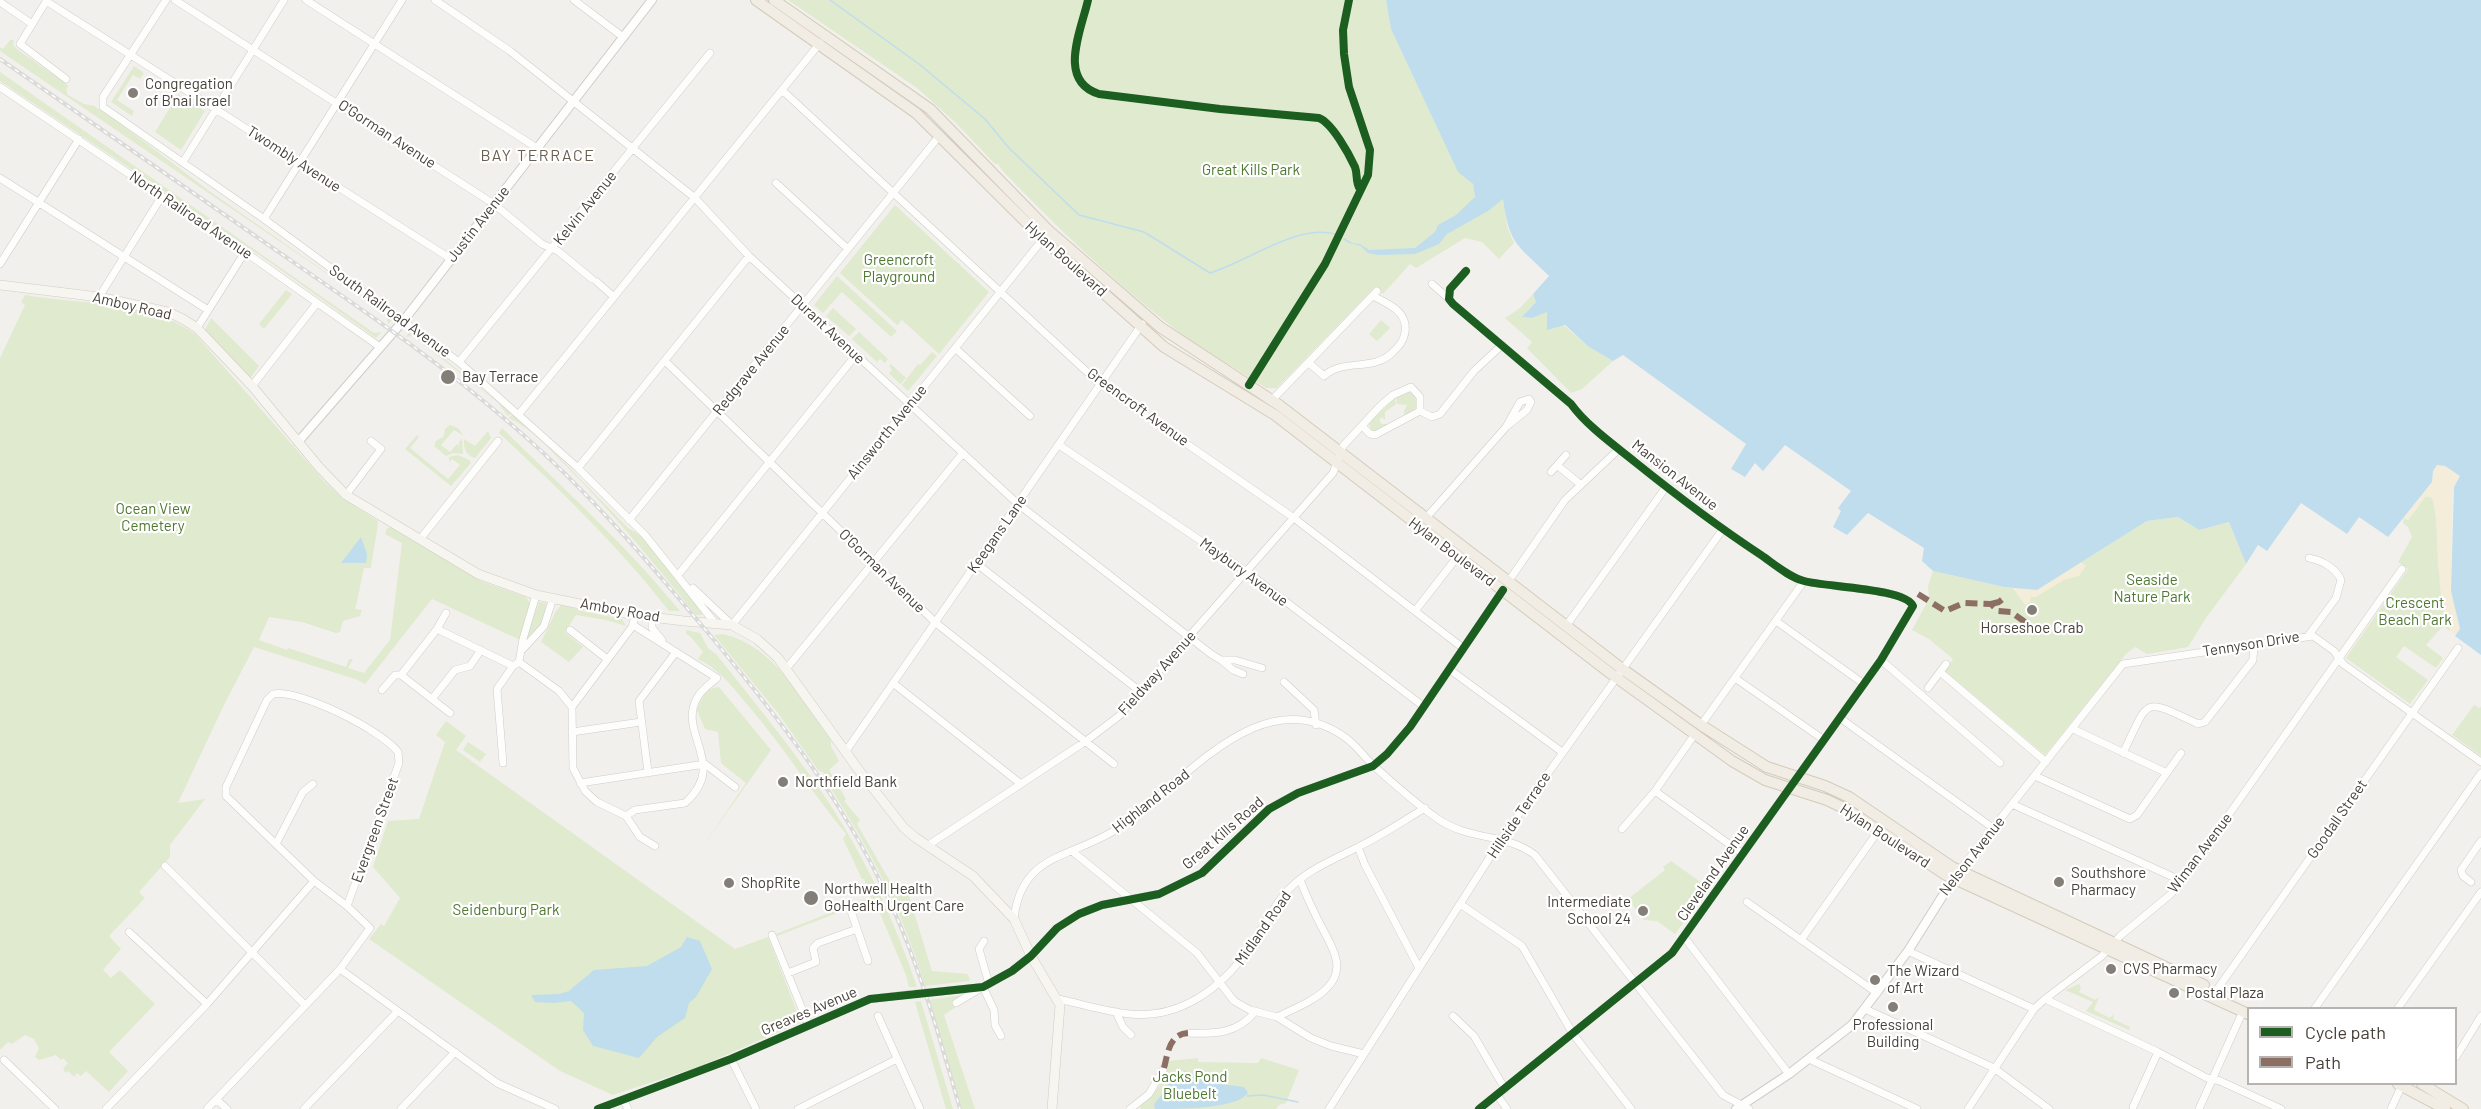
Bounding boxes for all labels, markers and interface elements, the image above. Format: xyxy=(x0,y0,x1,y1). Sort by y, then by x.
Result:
place label: Congregation of B'nai Israel xyxy=(145,75,233,110)
marker: Congregation of B'nai Israel xyxy=(126,86,140,100)
street label: O'Gorman Avenue xyxy=(335,96,439,172)
street label: Twombly Avenue xyxy=(244,122,344,196)
district label: BAY TERRACE xyxy=(481,146,595,166)
park label: Great Kills Park xyxy=(1202,161,1300,179)
street label: North Railroad Avenue xyxy=(126,167,256,263)
street label: Kelvin Avenue xyxy=(550,167,620,249)
street label: Justin Avenue xyxy=(443,182,513,266)
street label: Hylan Boulevard xyxy=(1021,218,1111,300)
park label: Greencroft Playground xyxy=(863,251,935,286)
street label: South Railroad Avenue xyxy=(326,261,454,361)
street label: Amboy Road xyxy=(91,288,173,324)
street label: Durant Avenue xyxy=(787,290,869,368)
street label: Redgrave Avenue xyxy=(709,321,793,419)
street label: Greencroft Avenue xyxy=(1084,364,1192,450)
marker: Bay Terrace xyxy=(439,368,457,386)
place label: Bay Terrace xyxy=(462,368,539,386)
street label: Ainsworth Avenue xyxy=(843,381,931,483)
street label: Mansion Avenue xyxy=(1628,436,1722,514)
street label: Keegans Lane xyxy=(964,492,1030,576)
park label: Ocean View Cemetery xyxy=(115,500,191,535)
street label: Hylan Boulevard xyxy=(1405,514,1499,590)
street label: O'Gorman Avenue xyxy=(835,525,929,617)
street label: Maybury Avenue xyxy=(1196,534,1292,610)
park label: Seaside Nature Park xyxy=(2113,571,2191,606)
street label: Amboy Road xyxy=(579,594,661,626)
park label: Crescent Beach Park xyxy=(2378,594,2452,629)
marker: Horseshoe Crab xyxy=(2025,603,2039,617)
place label: Horseshoe Crab xyxy=(1980,619,2084,637)
street label: Fieldway Avenue xyxy=(1114,627,1200,719)
street label: Tennyson Drive xyxy=(2201,627,2301,661)
street label: Highland Road xyxy=(1109,765,1193,837)
street label: Hillside Terrace xyxy=(1483,768,1555,862)
place label: Northfield Bank xyxy=(795,773,897,791)
street label: Evergreen Street xyxy=(348,775,402,885)
marker: Northfield Bank xyxy=(776,775,790,789)
street label: Goodall Street xyxy=(2303,776,2371,862)
street label: Great Kills Road xyxy=(1179,793,1267,873)
street label: Hylan Boulevard xyxy=(1836,800,1934,872)
street label: Wiman Avenue xyxy=(2164,809,2236,897)
street label: Nelson Avenue xyxy=(1935,813,2009,899)
street label: Cleveland Avenue xyxy=(1673,821,1753,925)
place label: Southshore Pharmacy xyxy=(2071,864,2146,899)
place label: ShopRite xyxy=(741,874,800,892)
marker: Southshore Pharmacy xyxy=(2052,875,2066,889)
marker: ShopRite xyxy=(722,876,736,890)
place label: Northwell Health GoHealth Urgent Care xyxy=(824,880,964,915)
street label: Midland Road xyxy=(1231,888,1295,968)
marker: Northwell Health GoHealth Urgent Care xyxy=(802,889,820,907)
place label: Intermediate School 24 xyxy=(1547,893,1631,928)
park label: Seidenburg Park xyxy=(453,901,559,919)
marker: Intermediate School 24 xyxy=(1636,904,1650,918)
place label: CVS Pharmacy xyxy=(2123,960,2217,978)
place label: The Wizard of Art xyxy=(1887,962,1959,997)
marker: CVS Pharmacy xyxy=(2104,962,2118,976)
marker: The Wizard of Art xyxy=(1868,973,1882,987)
street label: Greaves Avenue xyxy=(758,983,860,1039)
place label: Postal Plaza xyxy=(2186,984,2264,1002)
marker: Postal Plaza xyxy=(2167,986,2181,1000)
marker: Professional Building xyxy=(1886,1000,1900,1014)
legend xyxy=(2247,1007,2457,1085)
place label: Professional Building xyxy=(1853,1016,1933,1051)
text: Cycle path xyxy=(2305,1021,2386,1043)
text: Path xyxy=(2305,1051,2341,1073)
park label: Jacks Pond Bluebelt xyxy=(1153,1068,1227,1103)

